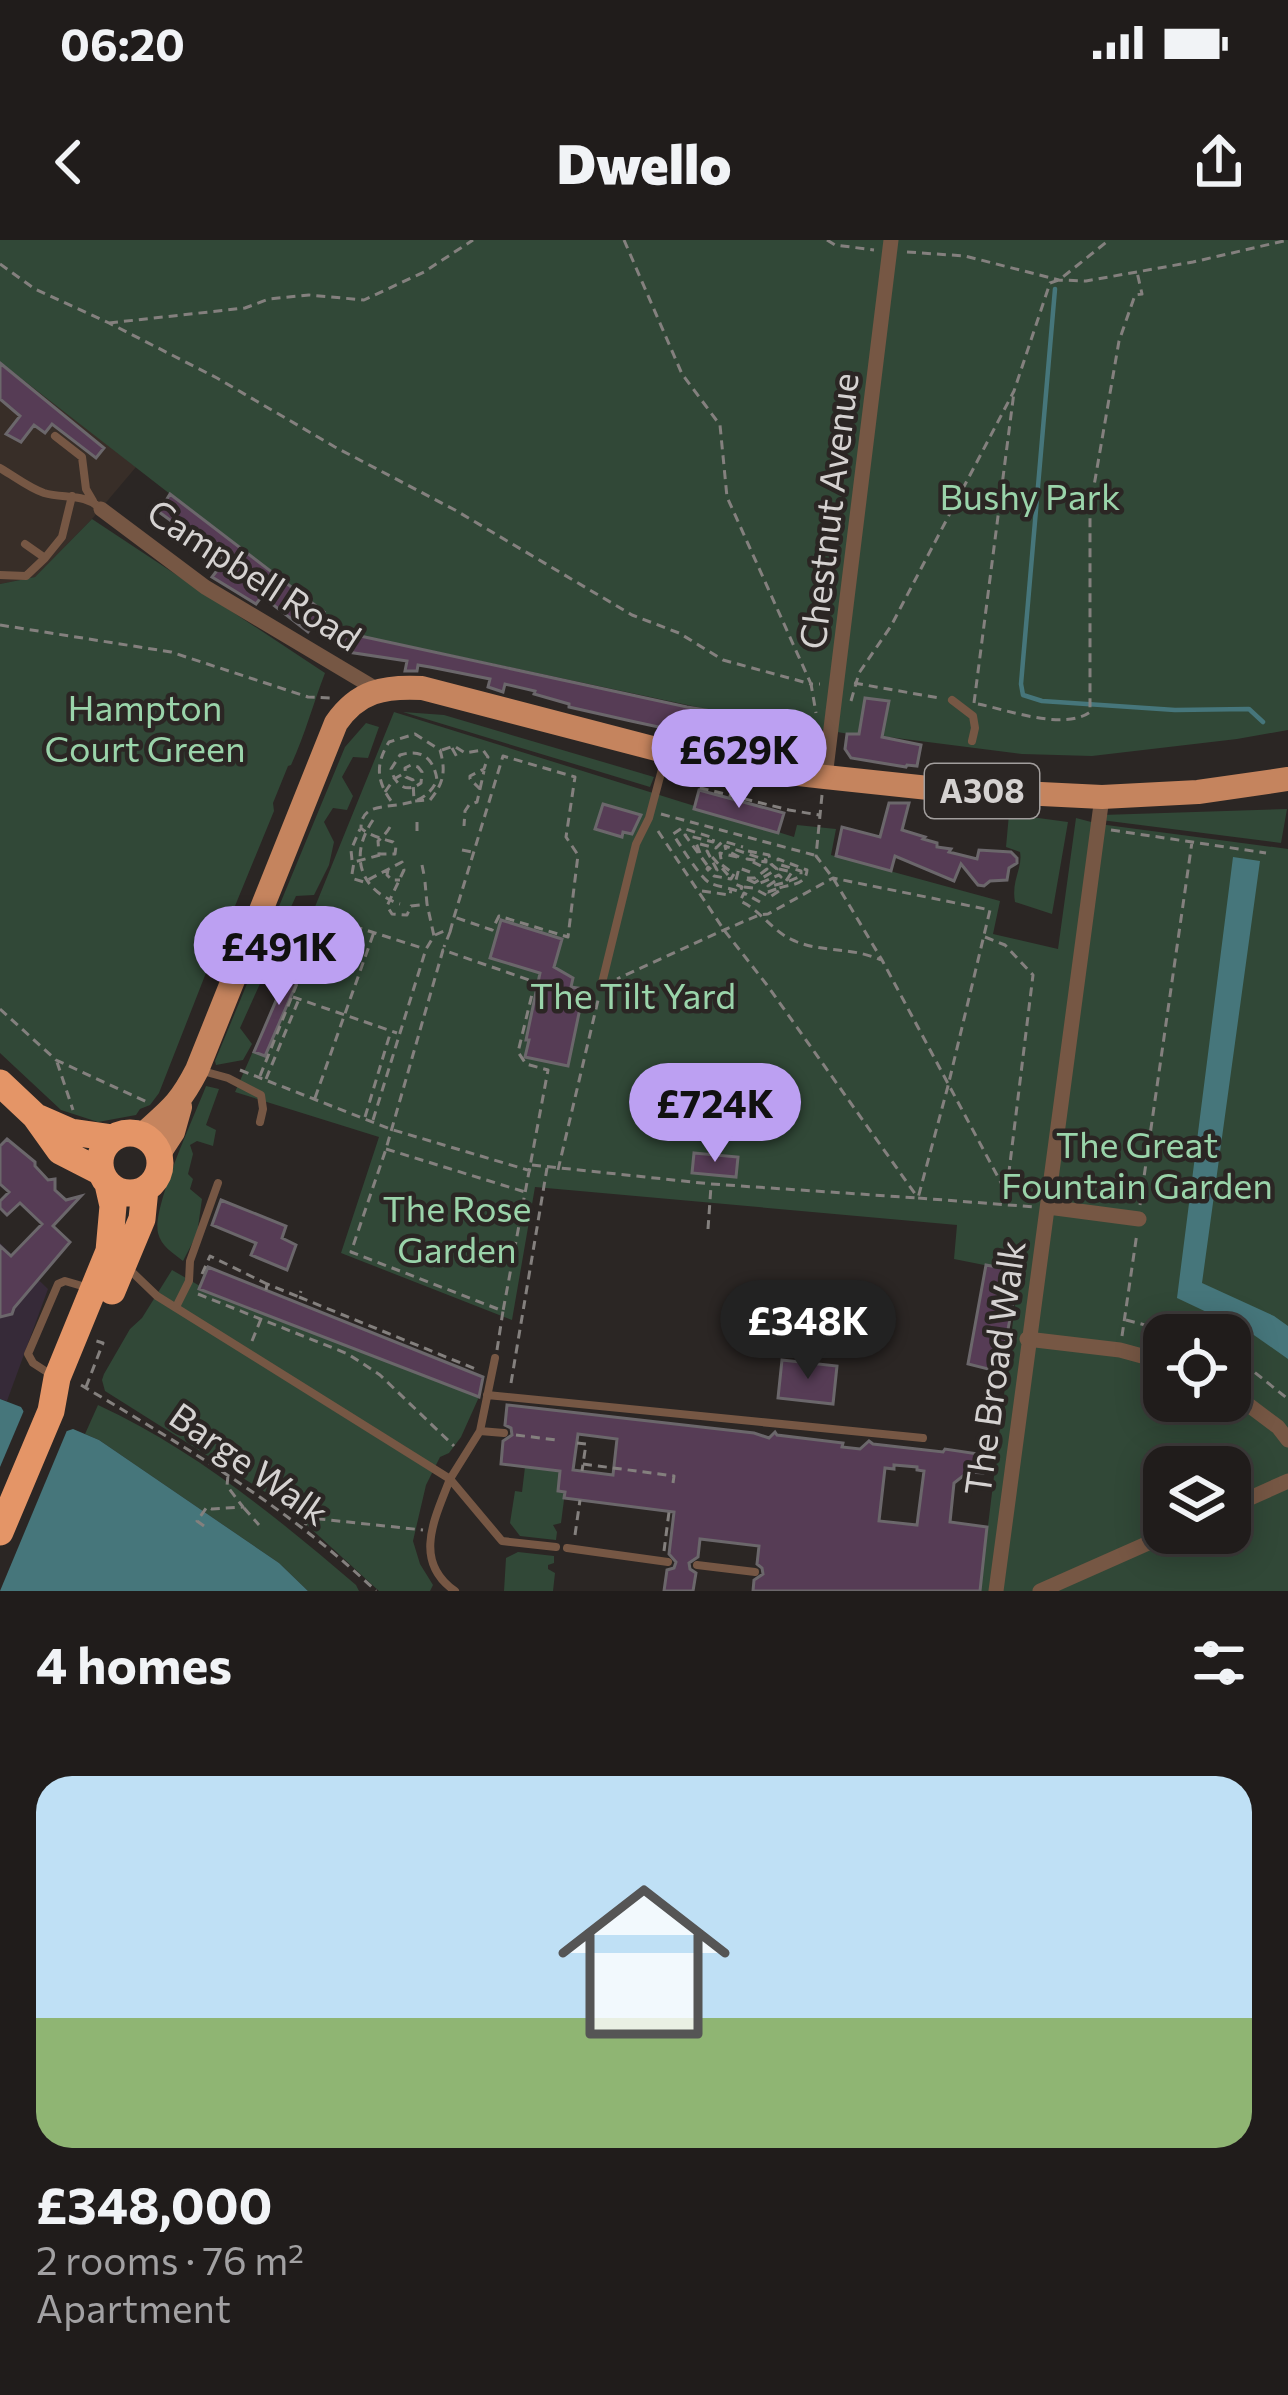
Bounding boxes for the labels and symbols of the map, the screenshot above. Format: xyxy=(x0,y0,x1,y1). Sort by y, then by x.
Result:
street label: Chestnut Avenue xyxy=(788,370,866,651)
park label: Bushy Park xyxy=(940,473,1120,517)
street label: Campbell Road xyxy=(140,488,370,659)
park label: Hampton Court Green xyxy=(44,684,246,769)
pin: £629K xyxy=(655,709,823,811)
road number: A308 xyxy=(925,764,1039,818)
pin: £491K xyxy=(195,906,363,1008)
park label: The Tilt Yard xyxy=(530,972,736,1016)
pin: £724K xyxy=(631,1063,799,1165)
park label: The Great Fountain Garden xyxy=(1001,1121,1273,1206)
park label: The Rose Garden xyxy=(382,1185,532,1270)
street label: The Broad Walk xyxy=(953,1237,1033,1498)
pin: £348K xyxy=(724,1280,892,1382)
street label: Barge Walk xyxy=(162,1392,338,1533)

